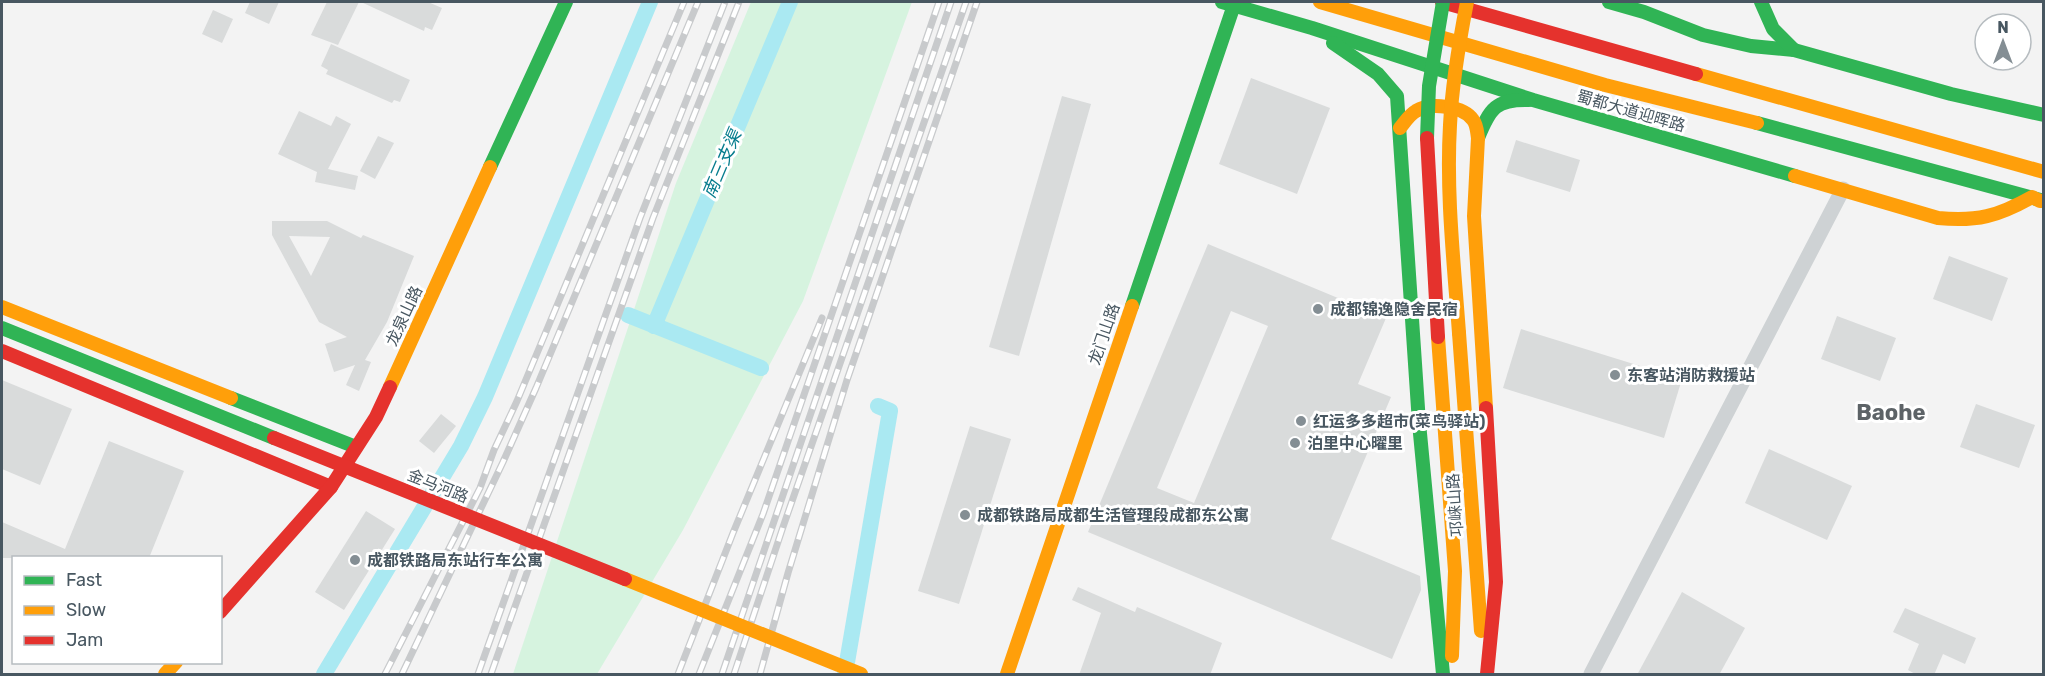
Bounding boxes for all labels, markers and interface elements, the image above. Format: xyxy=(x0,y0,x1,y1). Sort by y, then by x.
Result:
north arrow xyxy=(1973,12,2033,72)
text: N xyxy=(1997,18,2009,37)
street label: 蜀都大道迎晖路 xyxy=(1575,86,1687,136)
water label: 南三支渠 xyxy=(698,124,747,201)
street label: 龙泉山路 xyxy=(382,283,426,349)
place label: 成都锦逸隐舍民宿 xyxy=(1330,300,1458,319)
street label: 龙门山路 xyxy=(1085,301,1123,367)
marker: 成都锦逸隐舍民宿 xyxy=(1311,302,1325,316)
place label: 东客站消防救援站 xyxy=(1627,366,1755,385)
marker: 东客站消防救援站 xyxy=(1608,368,1622,382)
district label: Baohe xyxy=(1856,399,1926,426)
place label: 红运多多超市(菜鸟驿站) xyxy=(1313,412,1485,431)
marker: 红运多多超市(菜鸟驿站) xyxy=(1294,414,1308,428)
place label: 泊里中心曜里 xyxy=(1307,434,1403,453)
marker: 泊里中心曜里 xyxy=(1288,436,1302,450)
street label: 金马河路 xyxy=(405,465,471,507)
street label: 邛崃山路 xyxy=(1443,472,1467,538)
place label: 成都铁路局成都生活管理段成都东公寓 xyxy=(977,506,1249,525)
marker: 成都铁路局成都生活管理段成都东公寓 xyxy=(958,508,972,522)
place label: 成都铁路局东站行车公寓 xyxy=(367,551,543,570)
marker: 成都铁路局东站行车公寓 xyxy=(348,553,362,567)
legend xyxy=(12,556,222,664)
text: Fast xyxy=(66,569,102,591)
text: Slow xyxy=(66,599,106,621)
text: Jam xyxy=(66,629,103,651)

